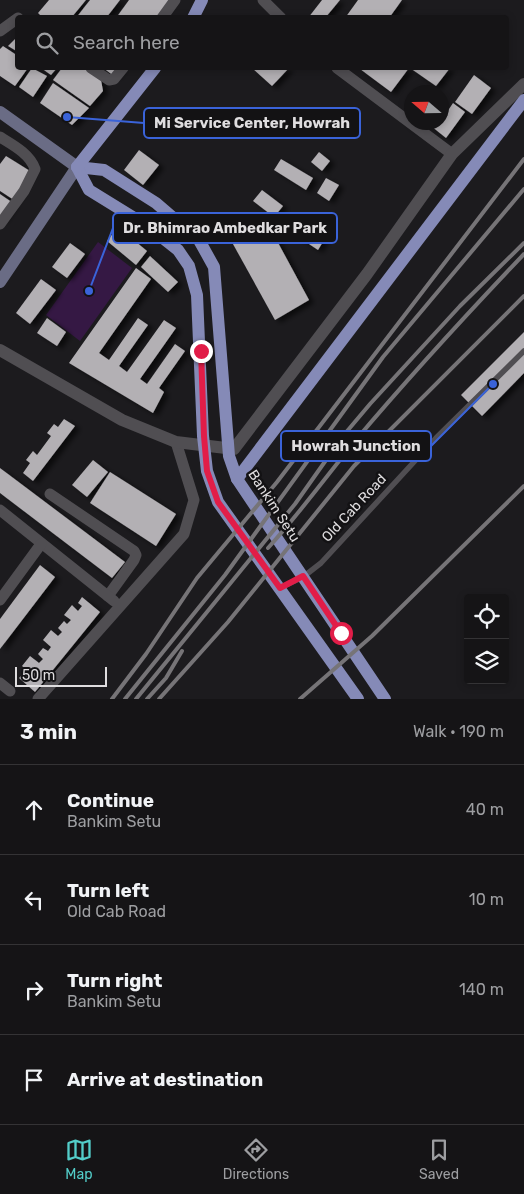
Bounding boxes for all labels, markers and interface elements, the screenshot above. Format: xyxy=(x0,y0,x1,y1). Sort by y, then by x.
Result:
search box xyxy=(15,15,509,70)
icon: search xyxy=(33,29,61,57)
text: Search here xyxy=(73,31,180,54)
north arrow xyxy=(404,85,449,130)
callout: Mi Service Center, Howrah xyxy=(144,108,360,138)
text: Mi Service Center, Howrah xyxy=(154,114,350,132)
callout: Dr. Bhimrao Ambedkar Park xyxy=(113,213,337,243)
text: Dr. Bhimrao Ambedkar Park xyxy=(123,219,327,237)
route end xyxy=(190,340,213,363)
callout: Howrah Junction xyxy=(281,431,431,461)
text: Howrah Junction xyxy=(291,437,421,455)
street label: Bankim Setu xyxy=(244,467,304,545)
street label: Old Cab Road xyxy=(318,471,390,545)
map controls xyxy=(464,594,509,684)
button: locate xyxy=(464,594,509,639)
route start xyxy=(330,622,353,645)
button: layers xyxy=(464,639,509,684)
scale bar xyxy=(15,664,108,687)
text: 50 m xyxy=(22,667,55,684)
text: 3 min xyxy=(20,719,77,744)
text: Walk · 190 m xyxy=(413,722,504,741)
text: Continue xyxy=(67,789,154,812)
icon: ahead xyxy=(20,796,48,824)
text: 40 m xyxy=(466,800,504,819)
text: Bankim Setu xyxy=(67,812,161,831)
text: Turn left xyxy=(67,879,149,902)
icon: left xyxy=(20,886,48,914)
text: 10 m xyxy=(469,890,504,909)
text: Old Cab Road xyxy=(67,902,166,921)
text: Turn right xyxy=(67,969,162,992)
icon: right xyxy=(20,976,48,1004)
text: 140 m xyxy=(459,980,504,999)
text: Bankim Setu xyxy=(67,992,161,1011)
icon: arrive xyxy=(20,1066,48,1094)
text: Arrive at destination xyxy=(67,1068,263,1091)
tab: Map xyxy=(65,1136,93,1183)
tab: Directions xyxy=(223,1136,289,1183)
tab: Saved xyxy=(419,1136,459,1183)

